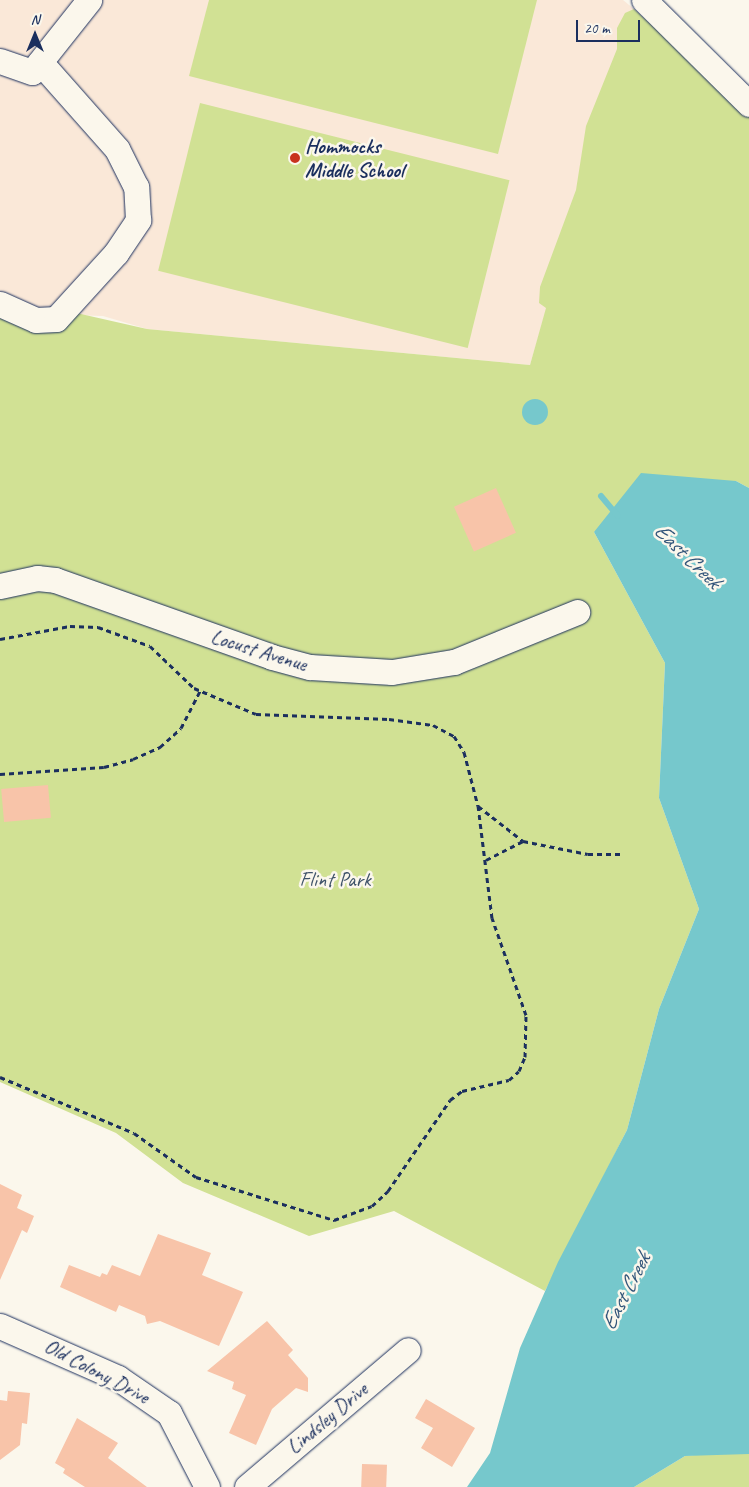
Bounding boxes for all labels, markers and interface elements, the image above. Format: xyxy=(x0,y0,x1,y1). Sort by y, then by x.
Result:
north arrow xyxy=(10,10,60,60)
scale bar xyxy=(579,10,643,42)
text: N xyxy=(31,11,39,28)
text: 20 m xyxy=(584,19,610,38)
place label: Hommocks Middle School xyxy=(305,133,404,183)
marker: Hommocks Middle School xyxy=(289,152,301,164)
water label: East Creek xyxy=(648,518,726,594)
street label: Locust Avenue xyxy=(208,623,310,677)
park label: Flint Park xyxy=(299,866,371,892)
water label: East Creek xyxy=(596,1249,656,1335)
street label: Old Colony Drive xyxy=(40,1333,154,1409)
street label: Lindsley Drive xyxy=(281,1377,373,1459)

